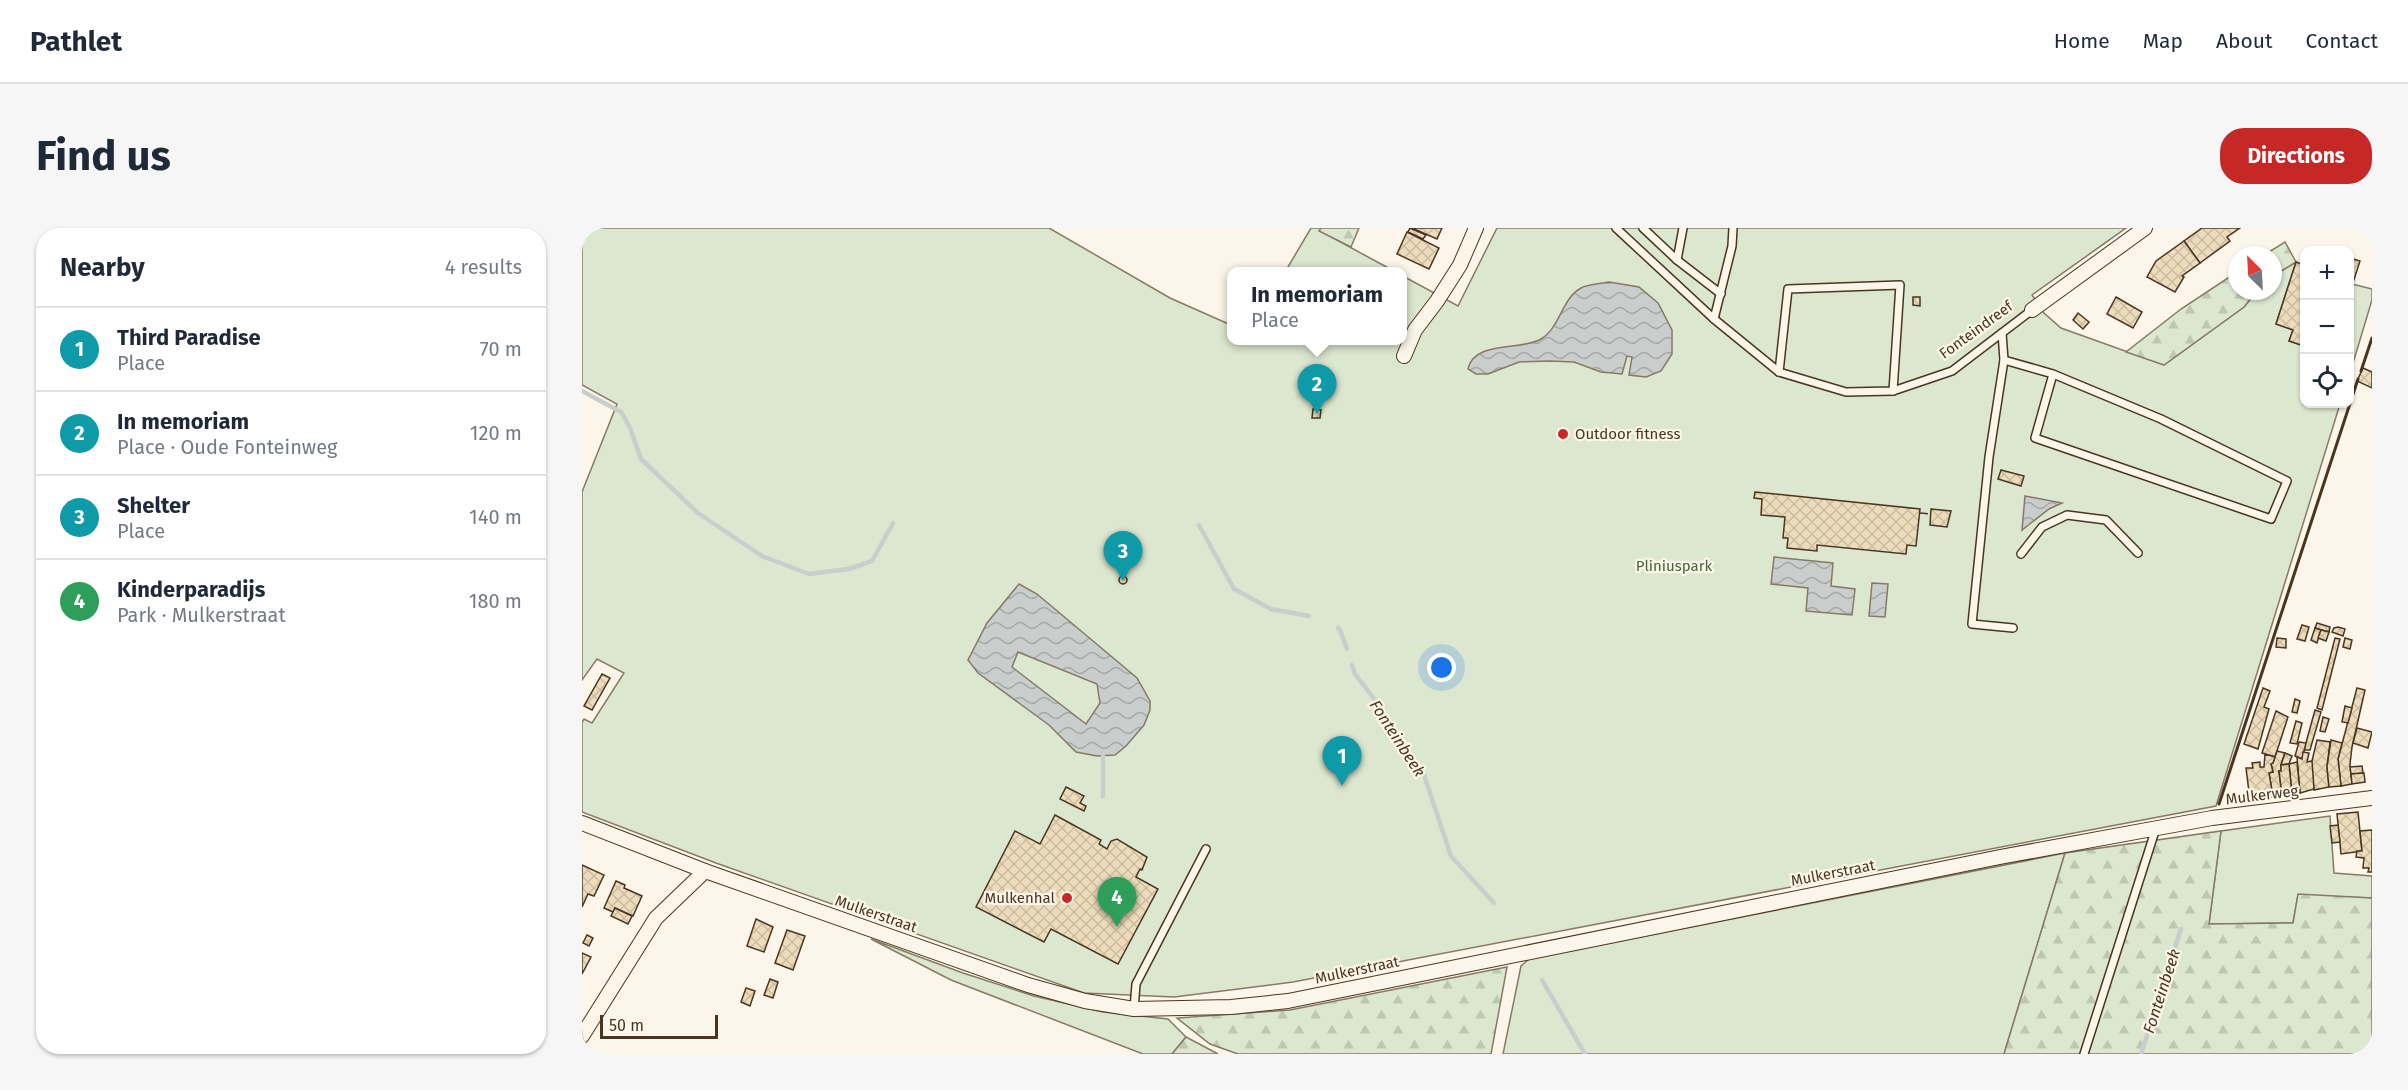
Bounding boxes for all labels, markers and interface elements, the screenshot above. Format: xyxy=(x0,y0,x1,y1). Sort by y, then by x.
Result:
text: Pathlet xyxy=(30,25,122,58)
text: Home xyxy=(2054,28,2110,54)
text: Map xyxy=(2143,28,2183,54)
text: About xyxy=(2216,28,2273,54)
text: Contact xyxy=(2306,28,2378,54)
button: Directions xyxy=(2220,128,2372,184)
text: Find us xyxy=(36,131,171,181)
north arrow xyxy=(2228,246,2282,300)
map controls xyxy=(2300,246,2354,408)
button: + xyxy=(2300,246,2354,300)
text: Nearby xyxy=(60,252,145,283)
text: 4 results xyxy=(445,255,522,279)
popup xyxy=(1227,267,1407,345)
text: In memoriam xyxy=(1251,281,1383,308)
street label: Fonteindreef xyxy=(1936,297,2017,363)
button: − xyxy=(2300,300,2354,354)
text: Place xyxy=(1251,308,1299,332)
text: Third Paradise xyxy=(117,324,261,351)
text: 1 xyxy=(75,337,84,361)
text: 70 m xyxy=(480,337,522,361)
text: Place xyxy=(117,351,165,375)
button: locate xyxy=(2300,354,2354,408)
pin: 2 xyxy=(1298,364,1336,414)
text: In memoriam xyxy=(117,408,249,435)
text: 2 xyxy=(74,421,85,445)
text: 120 m xyxy=(470,421,522,445)
place label: Outdoor fitness xyxy=(1575,425,1680,443)
marker: Outdoor fitness xyxy=(1556,427,1570,441)
text: Place · Oude Fonteinweg xyxy=(117,435,338,459)
text: Shelter xyxy=(117,492,190,519)
text: 3 xyxy=(74,505,85,529)
text: 140 m xyxy=(469,505,522,529)
text: Place xyxy=(117,519,165,543)
pin: 3 xyxy=(1104,532,1142,581)
park label: Pliniuspark xyxy=(1636,557,1712,575)
text: Kinderparadijs xyxy=(117,576,265,603)
text: 4 xyxy=(74,589,85,613)
text: 180 m xyxy=(469,589,522,613)
text: Park · Mulkerstraat xyxy=(117,603,286,627)
your location xyxy=(1427,653,1456,682)
water label: Fonteinbeek xyxy=(1366,696,1430,780)
pin: 1 xyxy=(1322,736,1362,786)
street label: Mulkerweg xyxy=(2225,782,2300,808)
street label: Mulkerstraat xyxy=(1789,856,1877,890)
pin: 4 xyxy=(1098,878,1136,927)
place label: Mulkenhal xyxy=(984,889,1056,907)
marker: Mulkenhal xyxy=(1060,891,1074,905)
street label: Mulkerstraat xyxy=(833,892,920,937)
water label: Fonteinbeek xyxy=(2139,946,2184,1036)
street label: Mulkerstraat xyxy=(1313,952,1401,988)
scale bar xyxy=(600,1012,718,1040)
text: 50 m xyxy=(609,1016,644,1035)

